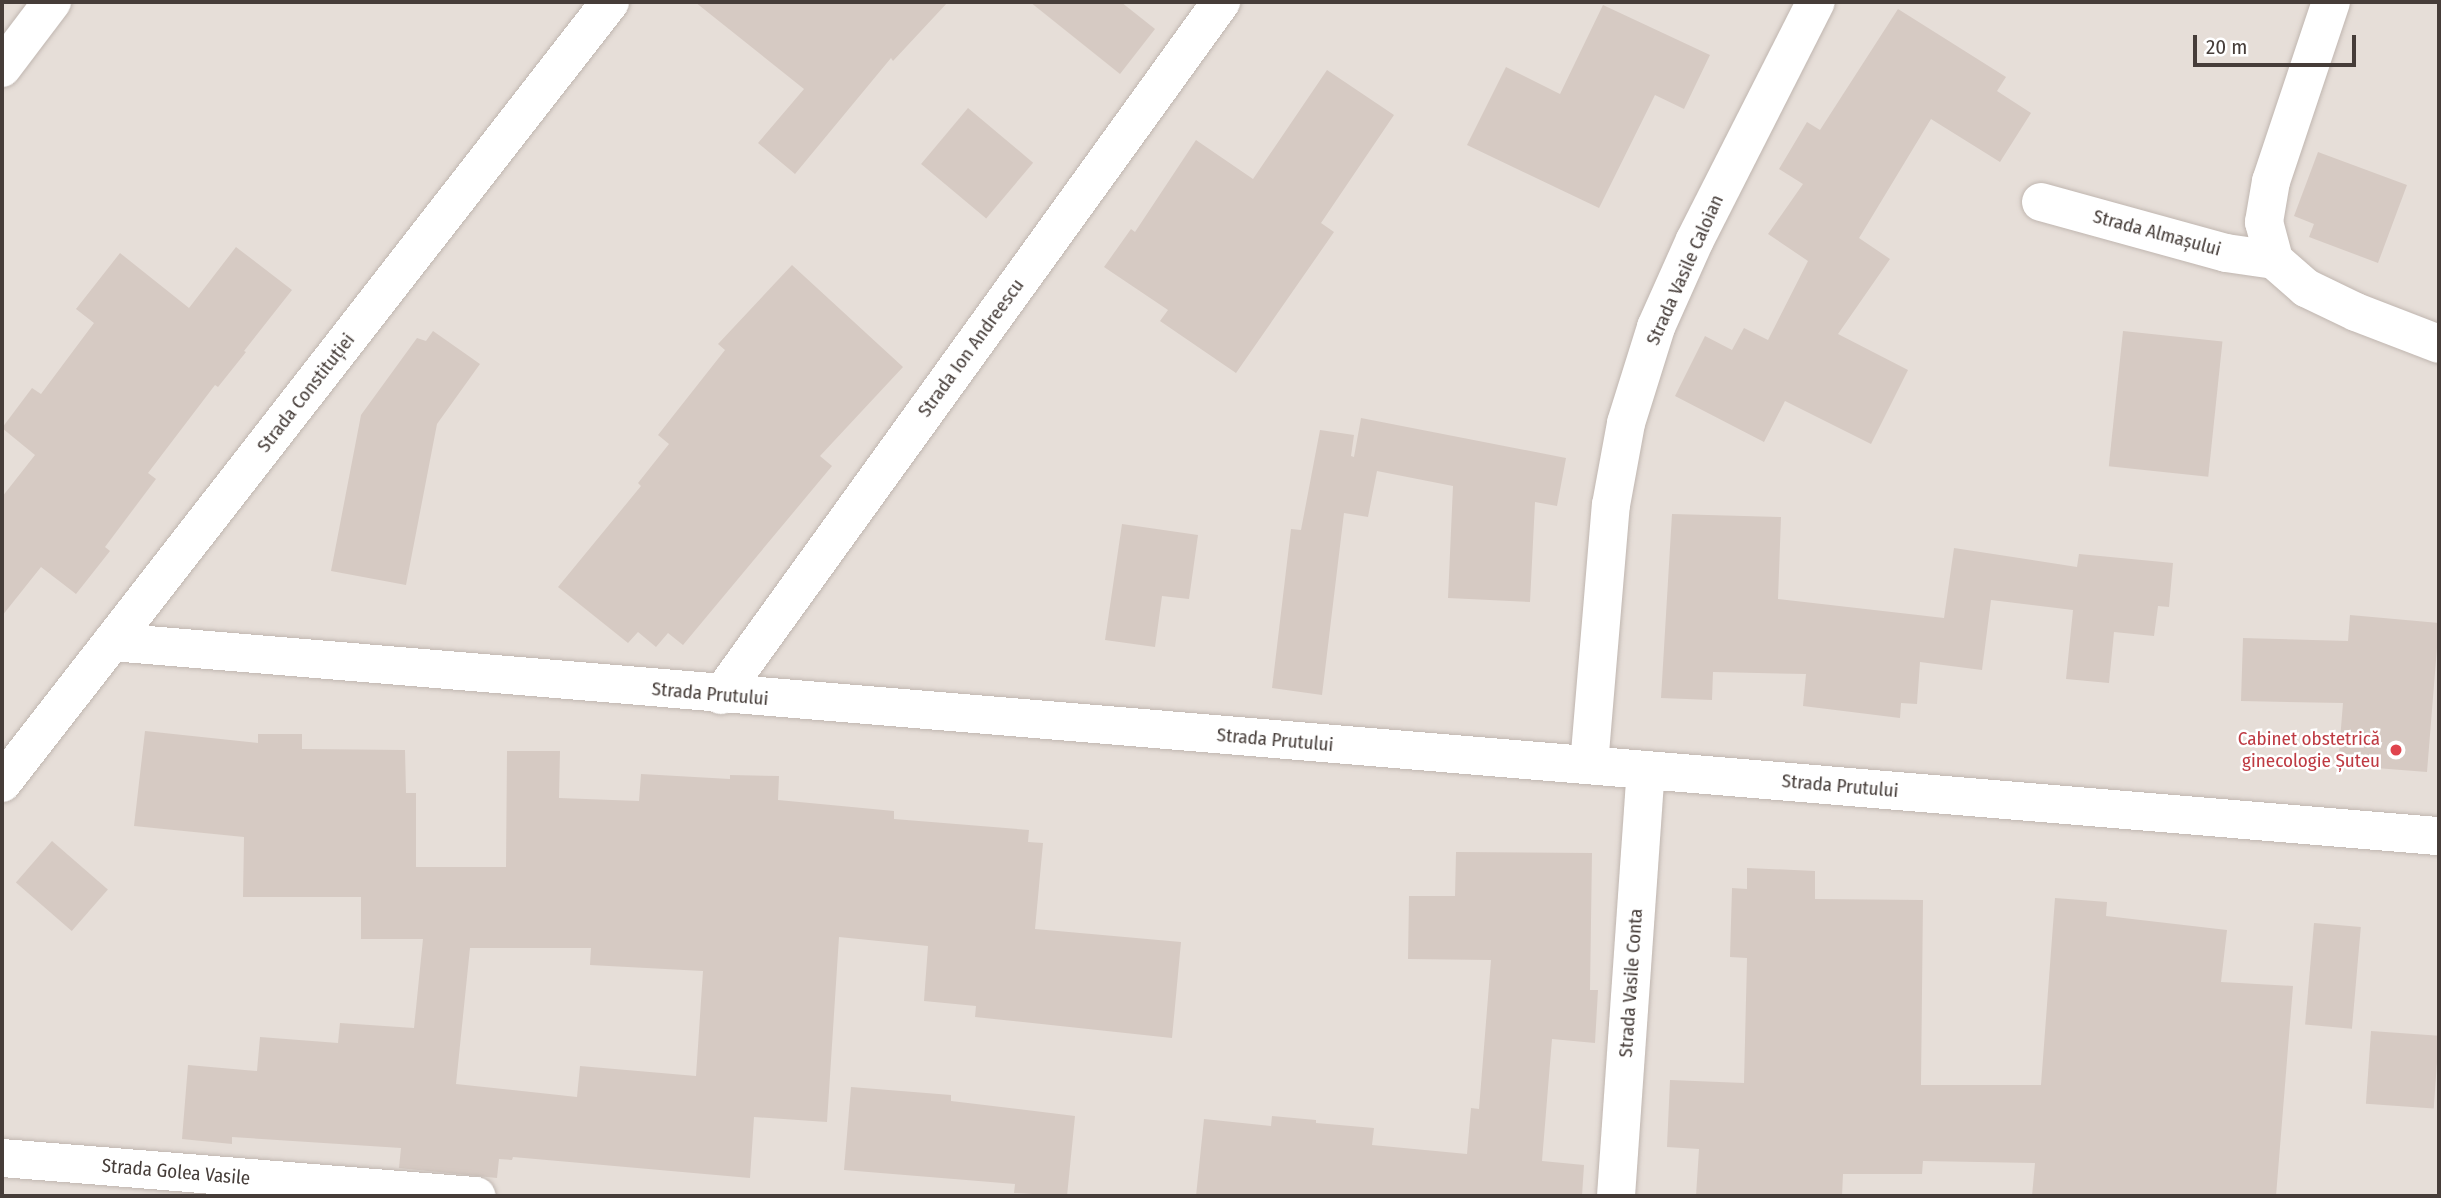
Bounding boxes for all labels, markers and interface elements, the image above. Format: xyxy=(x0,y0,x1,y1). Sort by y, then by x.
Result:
scale bar xyxy=(2196,21,2359,65)
text: 20 m xyxy=(2206,34,2247,60)
street label: Strada Vasile Caloian xyxy=(1642,191,1728,349)
street label: Strada Almașului xyxy=(2091,205,2223,261)
street label: Strada Ion Andreescu xyxy=(913,274,1029,422)
street label: Strada Constituției xyxy=(252,329,360,457)
street label: Strada Prutului xyxy=(651,678,769,710)
street label: Strada Prutului xyxy=(1216,724,1334,756)
place label: Cabinet obstetrică ginecologie Șuteu xyxy=(2238,728,2380,772)
marker: Cabinet obstetrică ginecologie Șuteu xyxy=(2386,740,2406,760)
street label: Strada Prutului xyxy=(1781,770,1899,802)
street label: Strada Vasile Conta xyxy=(1614,908,1648,1058)
street label: Strada Golea Vasile xyxy=(101,1154,251,1190)

